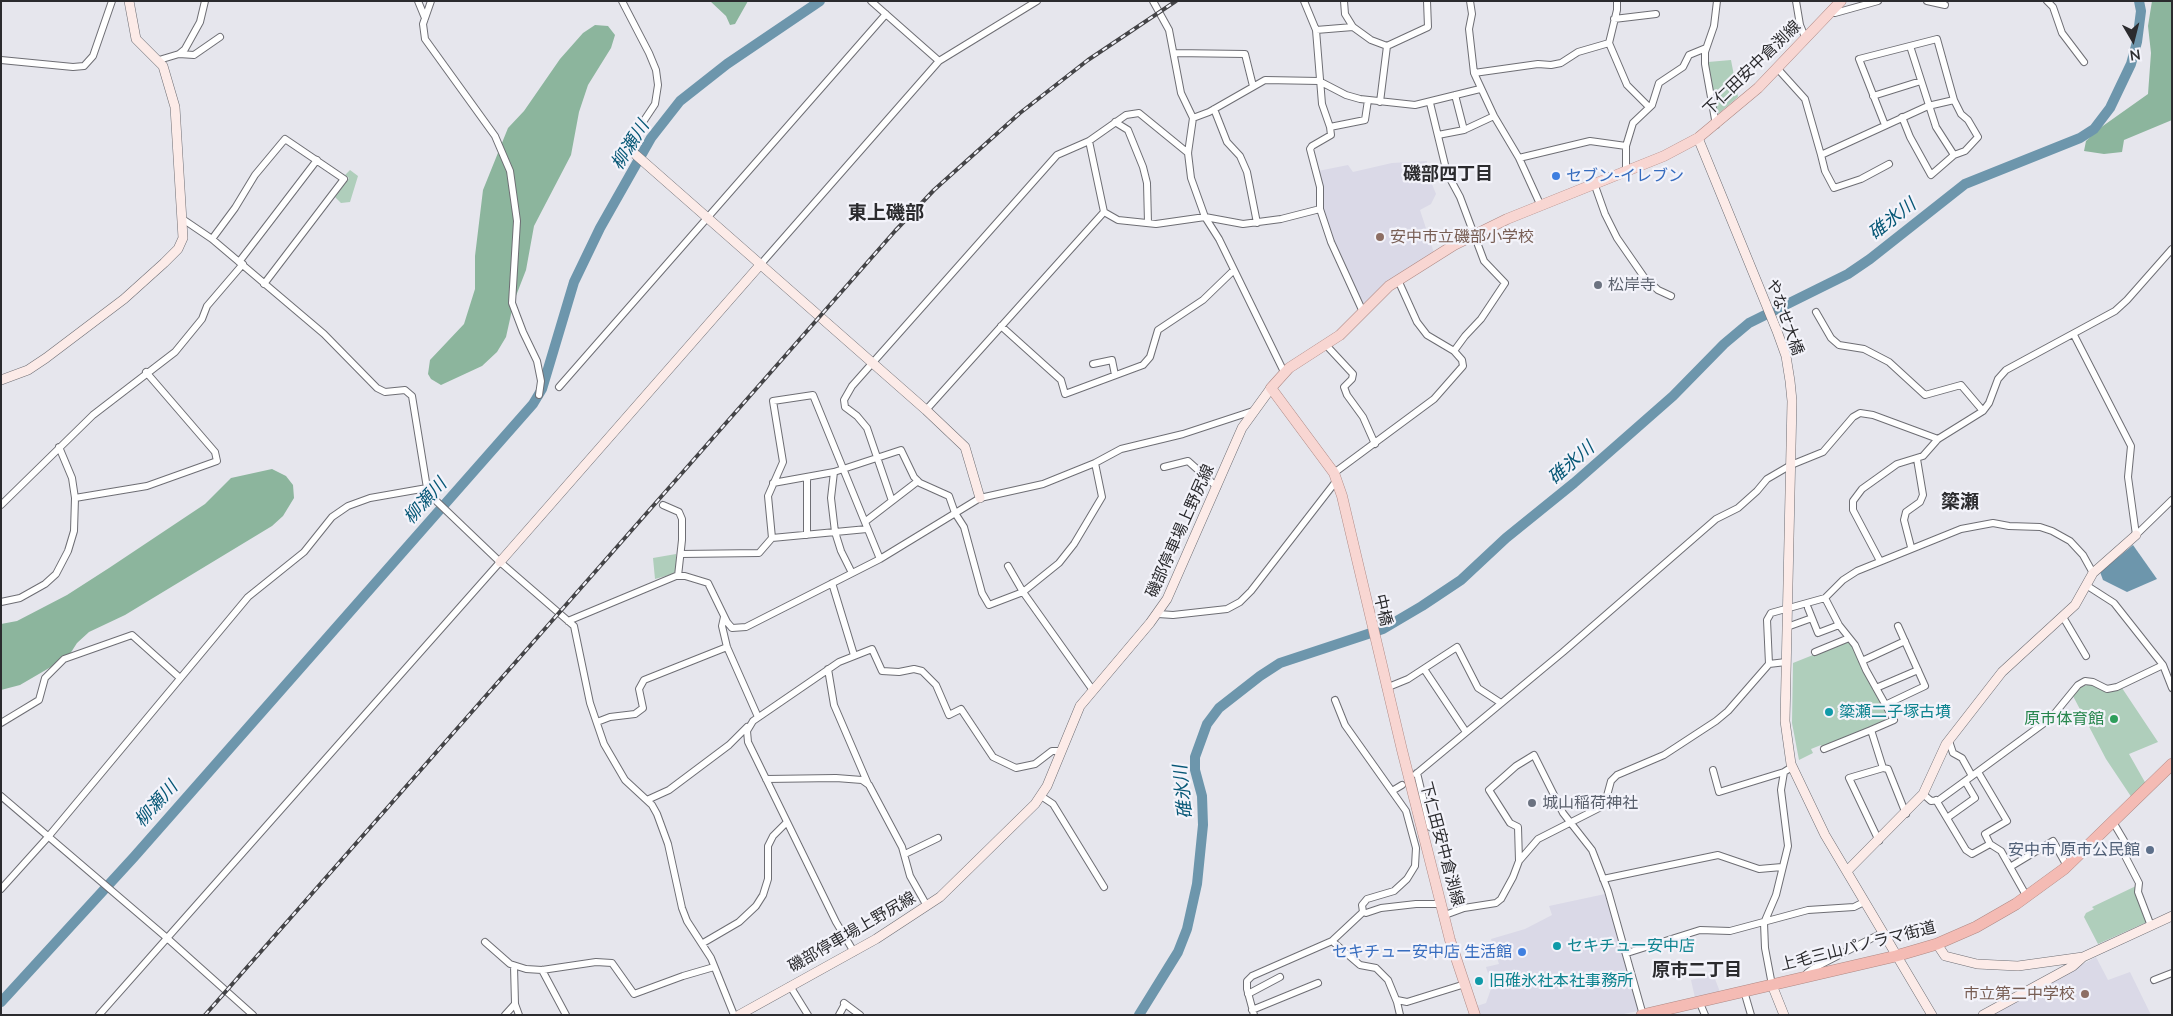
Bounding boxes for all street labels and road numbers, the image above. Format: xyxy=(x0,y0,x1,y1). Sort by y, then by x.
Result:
street label: 下仁田安中倉渕線 xyxy=(1699,17,1805,119)
street label: やなせ大橋 xyxy=(1762,276,1808,358)
street label: 磯部停車場上野尻線 xyxy=(1142,461,1218,601)
street label: 中橋 xyxy=(1370,592,1396,628)
street label: 下仁田安中倉渕線 xyxy=(1416,780,1468,908)
street label: 磯部停車場上野尻線 xyxy=(785,888,919,976)
street label: 上毛三山パノラマ街道 xyxy=(1778,917,1938,975)

